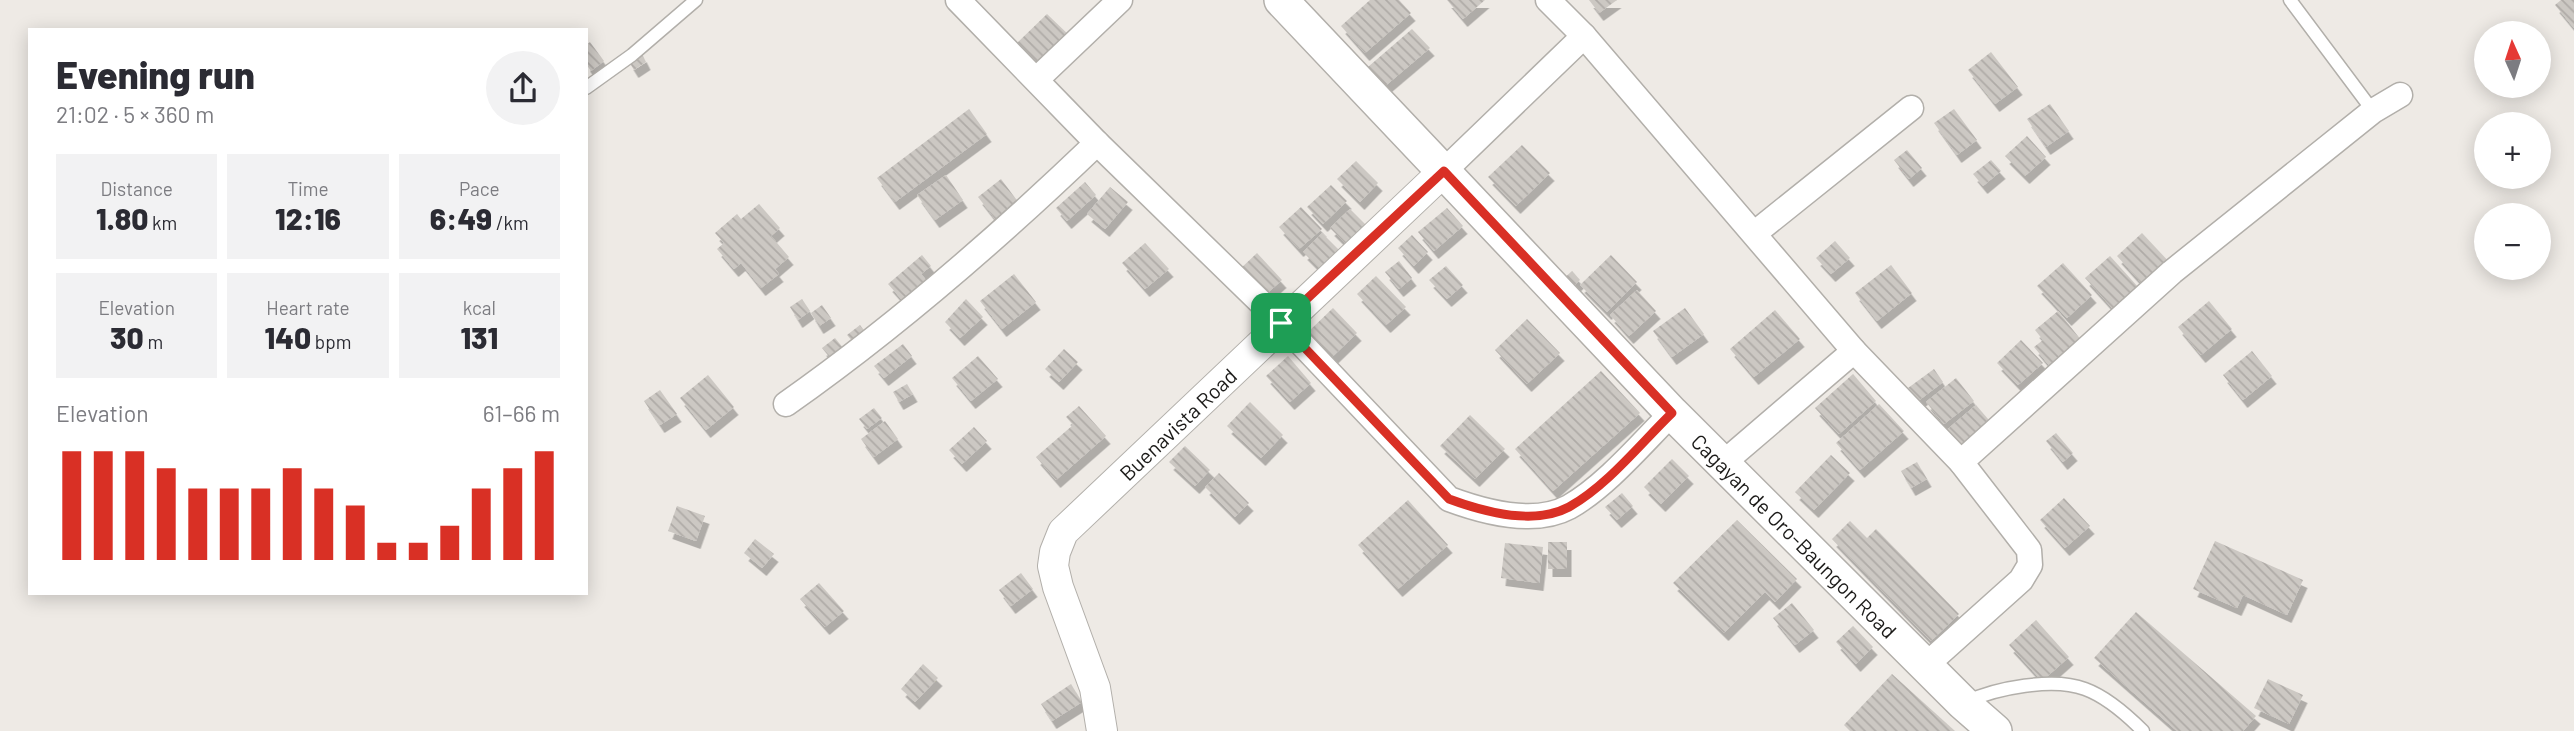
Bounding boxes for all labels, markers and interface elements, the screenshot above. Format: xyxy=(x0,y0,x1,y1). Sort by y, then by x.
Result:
north arrow xyxy=(2474,21,2552,98)
map controls xyxy=(2474,21,2551,280)
text: Evening run xyxy=(56,51,255,97)
button: share xyxy=(486,51,560,125)
text: 21:02 · 5 × 360 m xyxy=(56,100,214,128)
button: + xyxy=(2474,112,2551,189)
text: Distance xyxy=(100,177,173,200)
text: Time xyxy=(287,177,329,200)
text: Pace xyxy=(459,177,500,200)
text: 1.80 xyxy=(96,200,148,236)
text: 12:16 xyxy=(275,200,341,236)
text: 6:49 xyxy=(430,200,492,236)
button: − xyxy=(2474,203,2551,280)
text: km xyxy=(148,211,177,234)
text: /km xyxy=(492,211,529,234)
pin xyxy=(1251,293,1311,353)
text: Elevation xyxy=(98,296,175,319)
text: Heart rate xyxy=(266,296,350,319)
text: kcal xyxy=(463,296,496,319)
icon: arrive xyxy=(1262,304,1300,342)
text: 30 xyxy=(110,319,144,355)
text: 140 xyxy=(265,319,311,355)
text: 131 xyxy=(460,319,498,355)
text: m xyxy=(144,330,163,353)
text: bpm xyxy=(311,330,351,353)
street label: Buenavista Road xyxy=(1114,362,1241,485)
text: Elevation xyxy=(56,399,149,427)
text: 61–66 m xyxy=(483,399,560,427)
street label: Cagayan de Oro-Baungon Road xyxy=(1687,428,1902,643)

